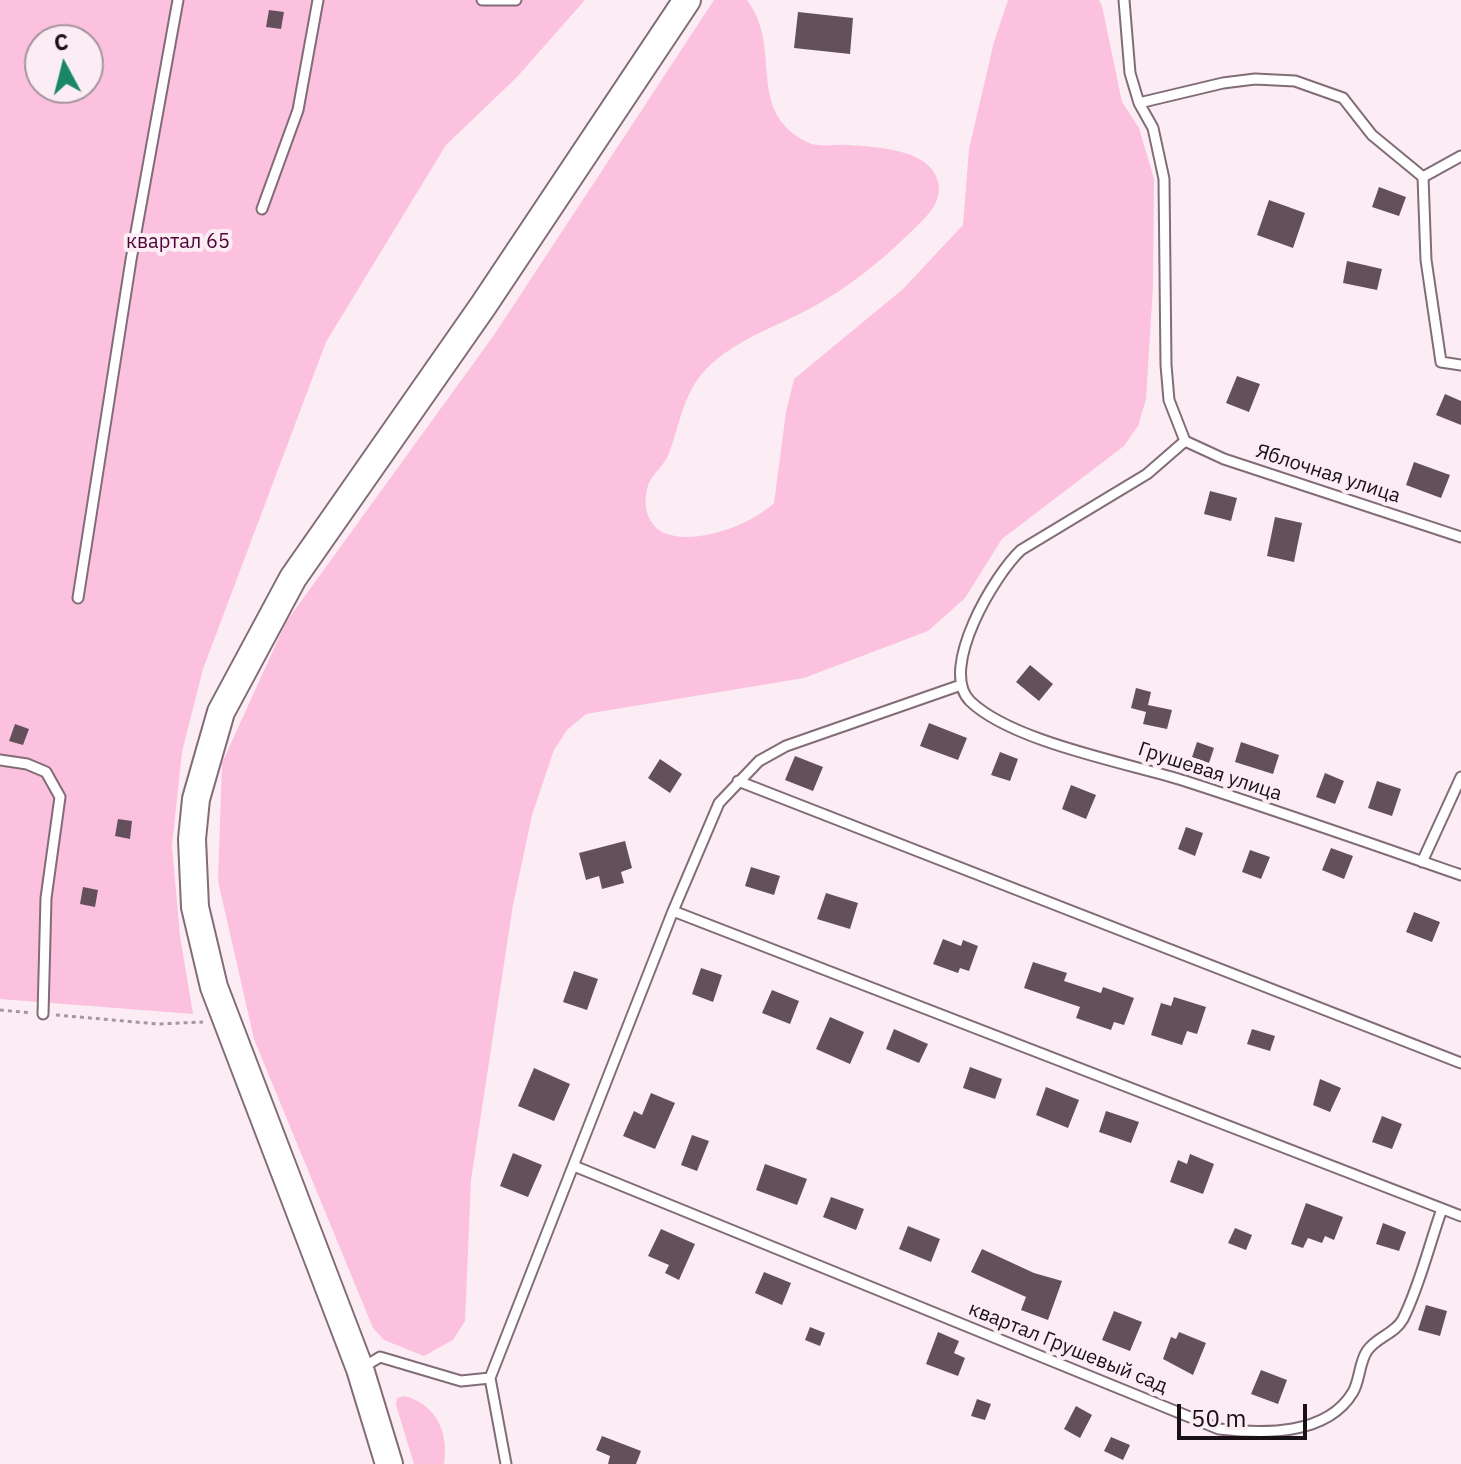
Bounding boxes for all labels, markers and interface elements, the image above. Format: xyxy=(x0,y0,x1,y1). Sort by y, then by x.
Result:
north arrow xyxy=(24,24,104,104)
text: С xyxy=(52,26,70,57)
park label: квартал 65 xyxy=(126,230,230,254)
street label: Яблочная улица xyxy=(1253,439,1403,509)
street label: Грушевая улица xyxy=(1135,737,1285,807)
street label: квартал Грушевый сад xyxy=(965,1297,1171,1399)
scale bar xyxy=(1181,1388,1311,1438)
text: 50 m xyxy=(1191,1402,1246,1434)

